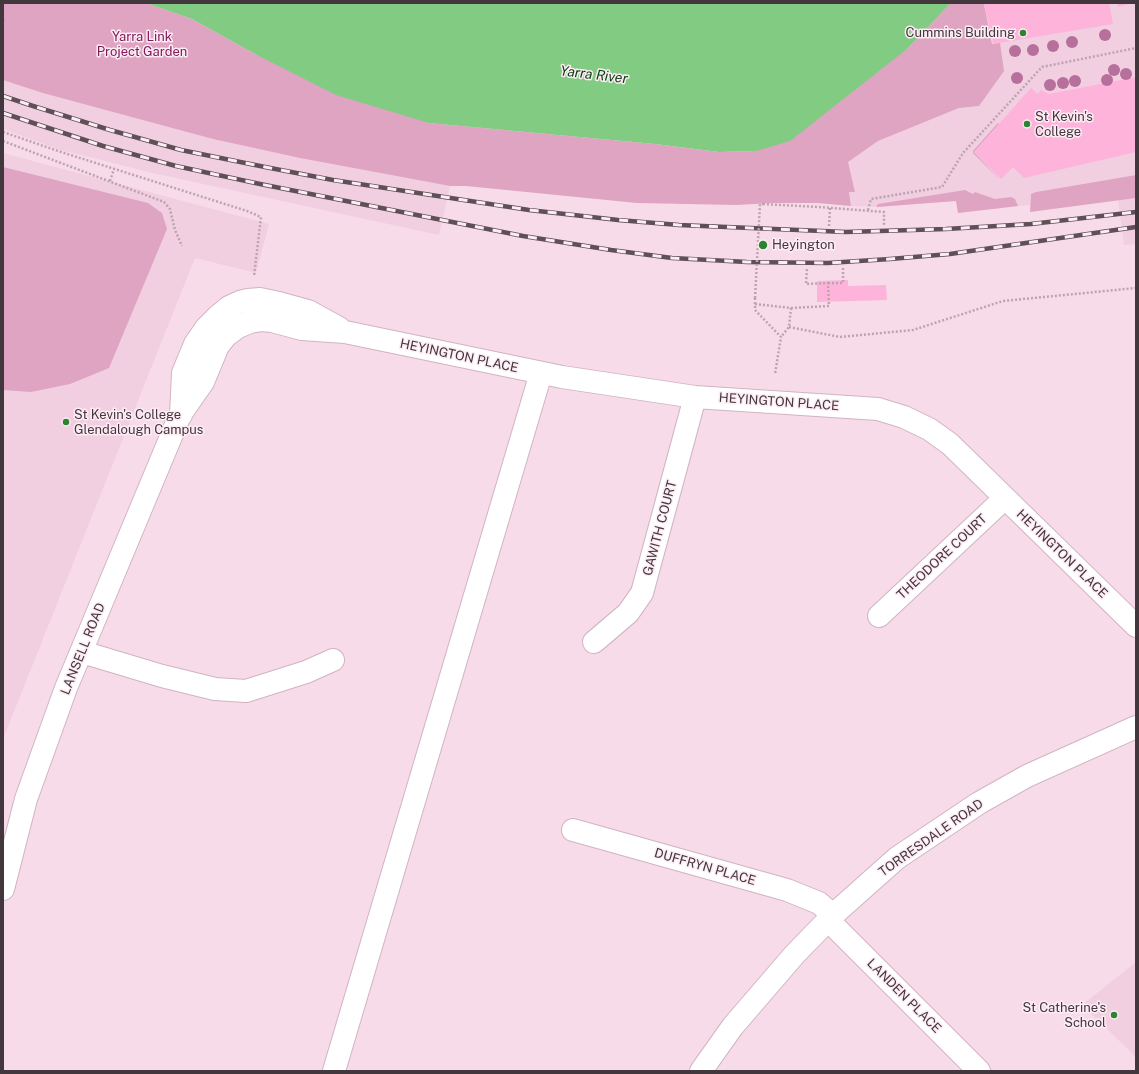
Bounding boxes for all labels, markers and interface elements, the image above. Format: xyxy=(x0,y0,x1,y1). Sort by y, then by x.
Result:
place label: Cummins Building xyxy=(905,25,1015,41)
marker: Cummins Building xyxy=(1018,28,1028,38)
park label: Yarra Link Project Garden xyxy=(97,29,187,60)
water label: Yarra River xyxy=(559,63,629,87)
place label: St Kevin's College xyxy=(1035,109,1093,140)
marker: St Kevin's College xyxy=(1022,119,1032,129)
place label: Heyington xyxy=(772,237,835,253)
marker: Heyington xyxy=(757,239,769,251)
street label: HEYINGTON PLACE xyxy=(398,336,520,376)
street label: HEYINGTON PLACE xyxy=(718,390,840,414)
place label: St Kevin's College Glendalough Campus xyxy=(74,407,203,438)
marker: St Kevin's College Glendalough Campus xyxy=(61,417,71,427)
street label: GAWITH COURT xyxy=(640,479,680,577)
street label: HEYINGTON PLACE xyxy=(1013,507,1111,601)
street label: THEODORE COURT xyxy=(894,511,990,603)
street label: LANSELL ROAD xyxy=(57,601,109,697)
street label: TORRESDALE ROAD xyxy=(876,796,986,880)
street label: DUFFRYN PLACE xyxy=(652,845,758,889)
street label: LANDEN PLACE xyxy=(864,956,944,1036)
place label: St Catherine's School xyxy=(1022,1000,1106,1031)
marker: St Catherine's School xyxy=(1109,1010,1119,1020)

